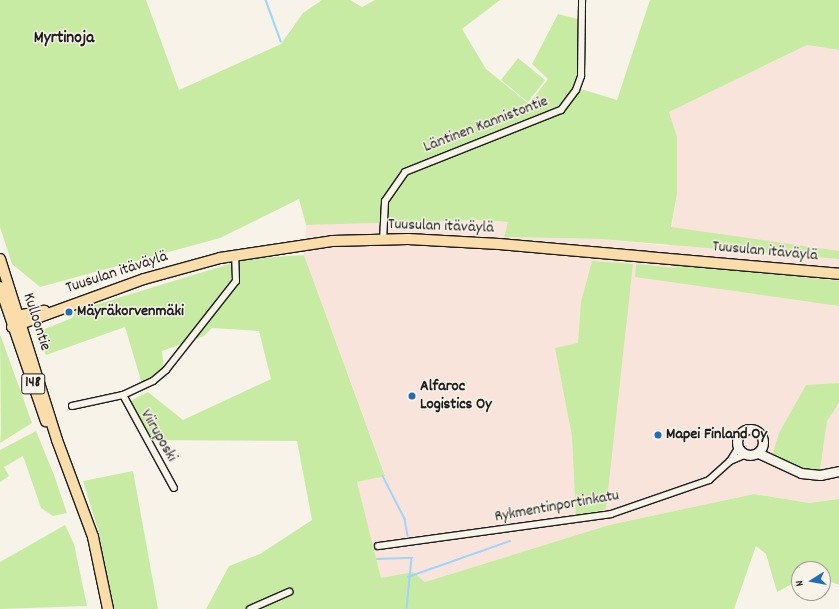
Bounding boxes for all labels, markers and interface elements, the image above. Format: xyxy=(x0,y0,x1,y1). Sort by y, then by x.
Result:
district label: Myrtinoja xyxy=(34,30,94,50)
street label: Läntinen Kannistontie xyxy=(421,92,551,158)
street label: Tuusulan itäväylä xyxy=(388,216,494,238)
street label: Tuusulan itäväylä xyxy=(711,238,819,266)
street label: Tuusulan itäväylä xyxy=(64,248,170,298)
street label: Kulloontie xyxy=(18,291,54,353)
place label: Mäyräkorvenmäki xyxy=(77,302,184,322)
marker: Mäyräkorvenmäki xyxy=(64,307,74,317)
road number: 148 xyxy=(21,371,45,397)
place label: Alfaroc Logistics Oy xyxy=(420,377,492,415)
marker: Alfaroc Logistics Oy xyxy=(407,391,417,401)
street label: Viiruposki xyxy=(135,406,181,466)
place label: Mapei Finland Oy xyxy=(666,425,767,445)
marker: Mapei Finland Oy xyxy=(653,430,663,440)
street label: Rykmentinportinkatu xyxy=(493,487,621,527)
north arrow xyxy=(791,561,831,601)
text: N xyxy=(792,579,809,587)

